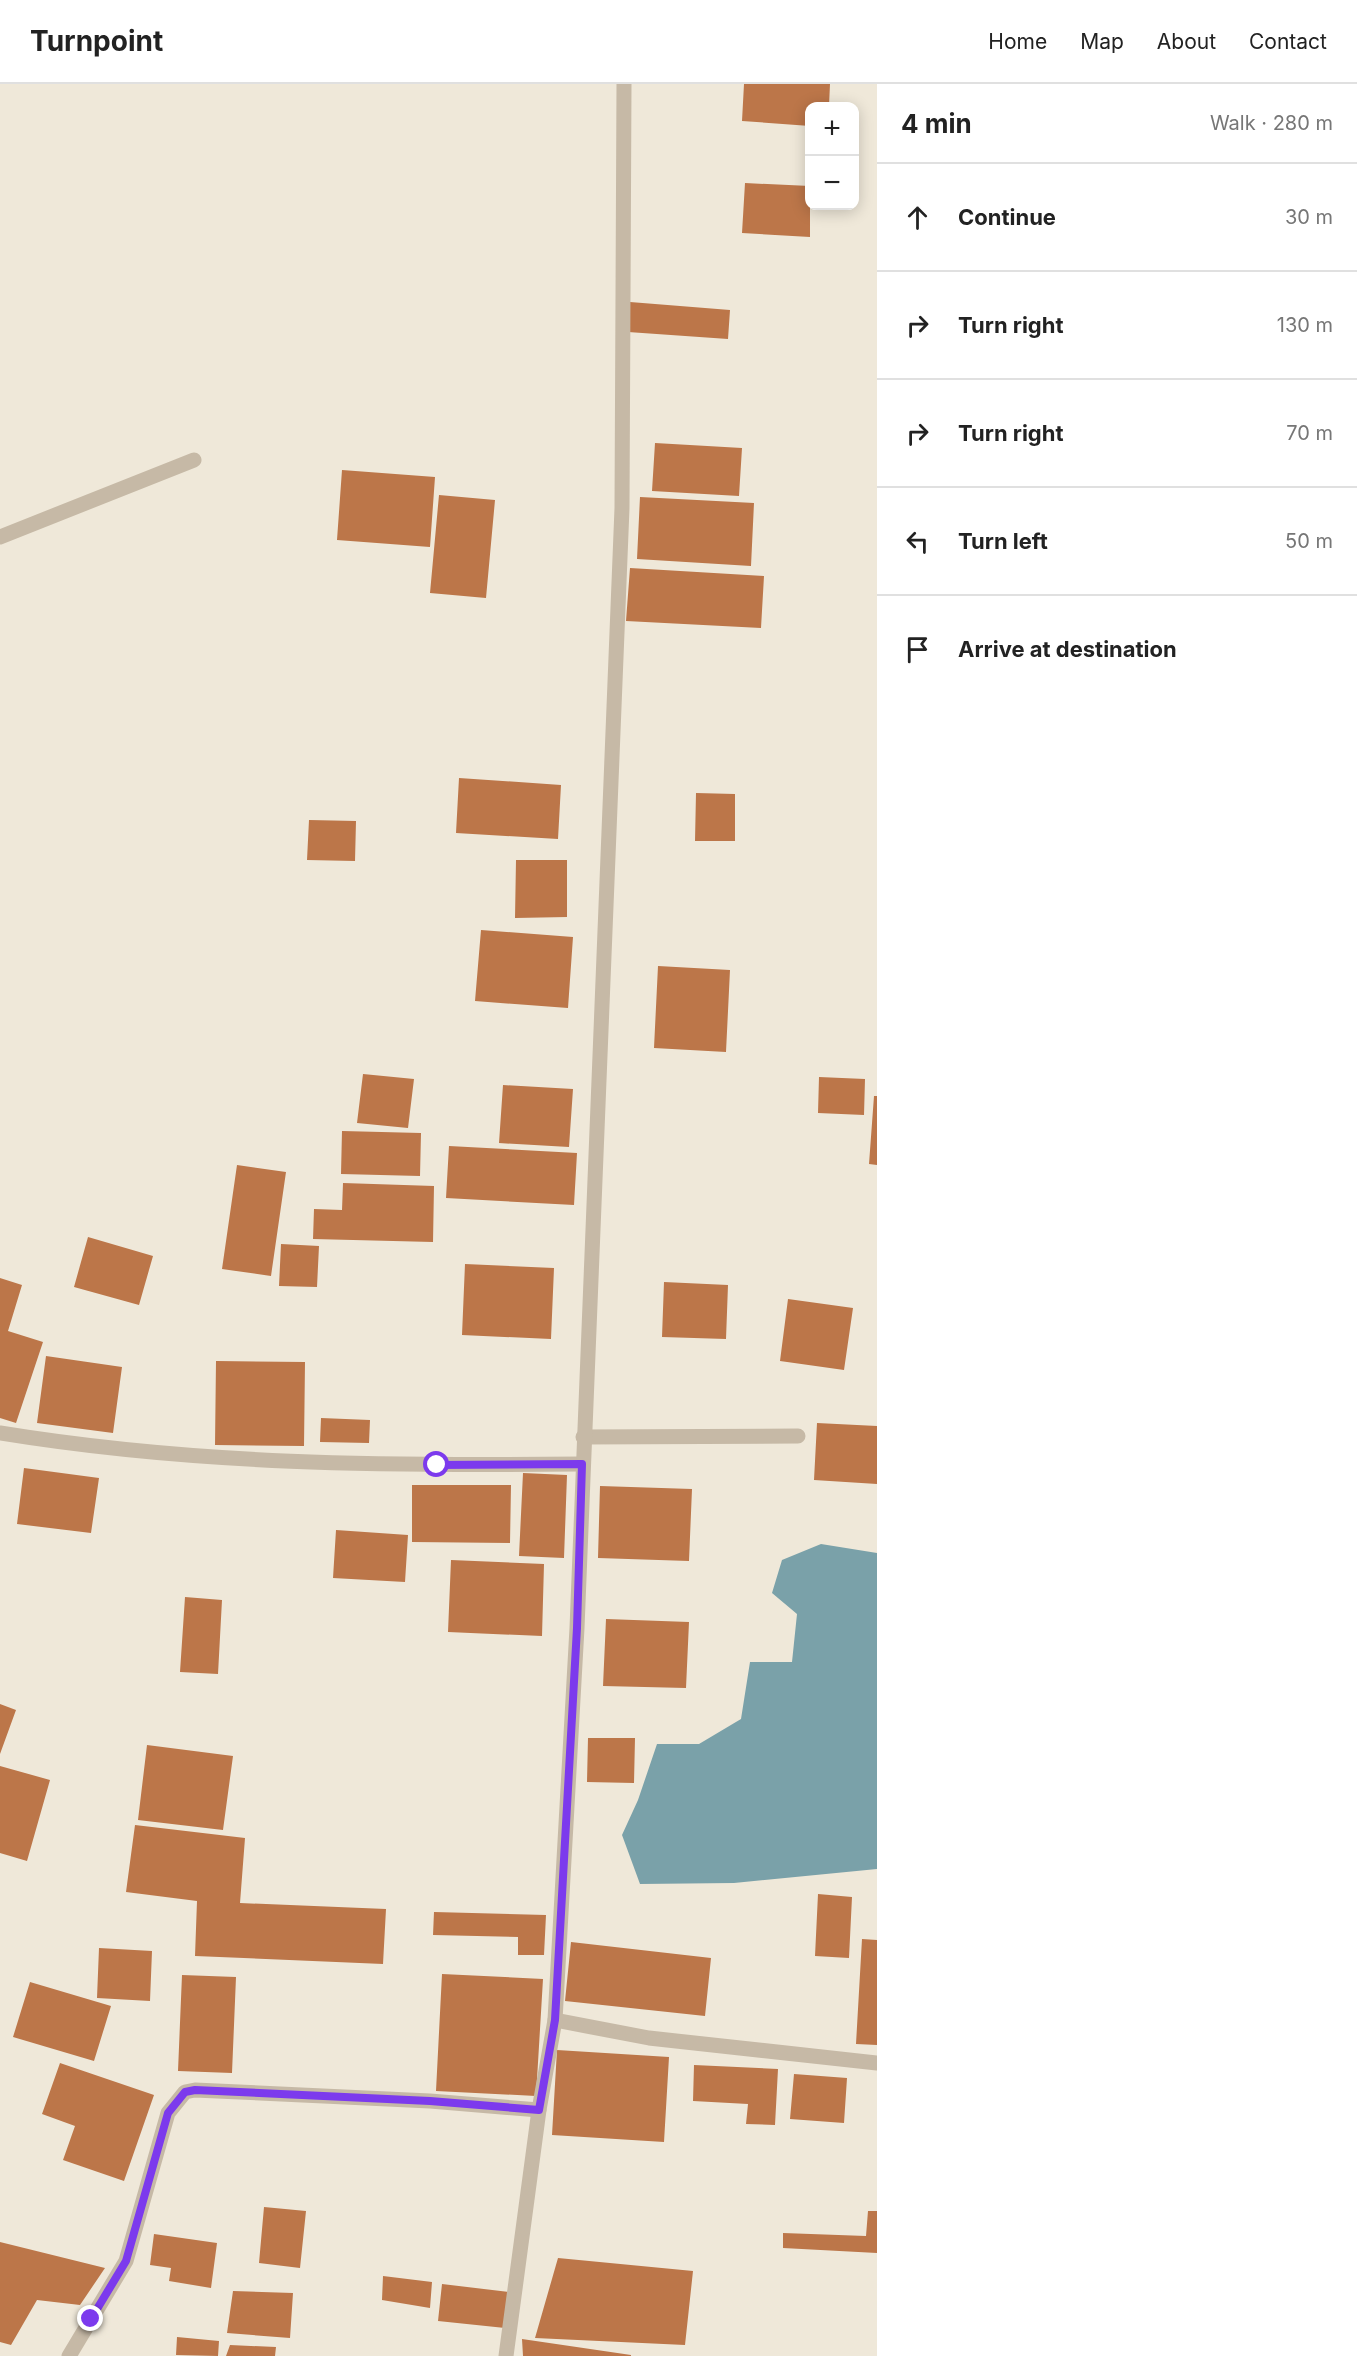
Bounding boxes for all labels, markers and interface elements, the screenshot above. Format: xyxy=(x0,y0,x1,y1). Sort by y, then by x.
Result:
text: Turnpoint xyxy=(30,24,163,58)
text: Home xyxy=(988,29,1047,54)
text: Map xyxy=(1080,29,1124,54)
text: About xyxy=(1157,29,1216,54)
text: Contact xyxy=(1249,29,1327,54)
map controls xyxy=(805,102,859,210)
button: + xyxy=(805,102,859,156)
text: 4 min xyxy=(901,108,972,139)
text: Walk · 280 m xyxy=(1210,111,1333,135)
button: − xyxy=(805,156,859,210)
icon: ahead xyxy=(901,201,934,234)
text: Continue xyxy=(958,204,1056,230)
text: 30 m xyxy=(1285,205,1333,229)
icon: right xyxy=(901,309,934,342)
text: Turn right xyxy=(958,312,1064,338)
text: 130 m xyxy=(1277,313,1333,337)
icon: right xyxy=(901,417,934,450)
text: Turn right xyxy=(958,420,1064,446)
text: 70 m xyxy=(1286,421,1333,445)
icon: left xyxy=(901,525,934,558)
text: Turn left xyxy=(958,528,1048,554)
text: 50 m xyxy=(1285,529,1333,553)
icon: arrive xyxy=(901,633,934,666)
text: Arrive at destination xyxy=(958,636,1177,662)
route start xyxy=(423,1451,449,1477)
route end xyxy=(77,2305,103,2331)

